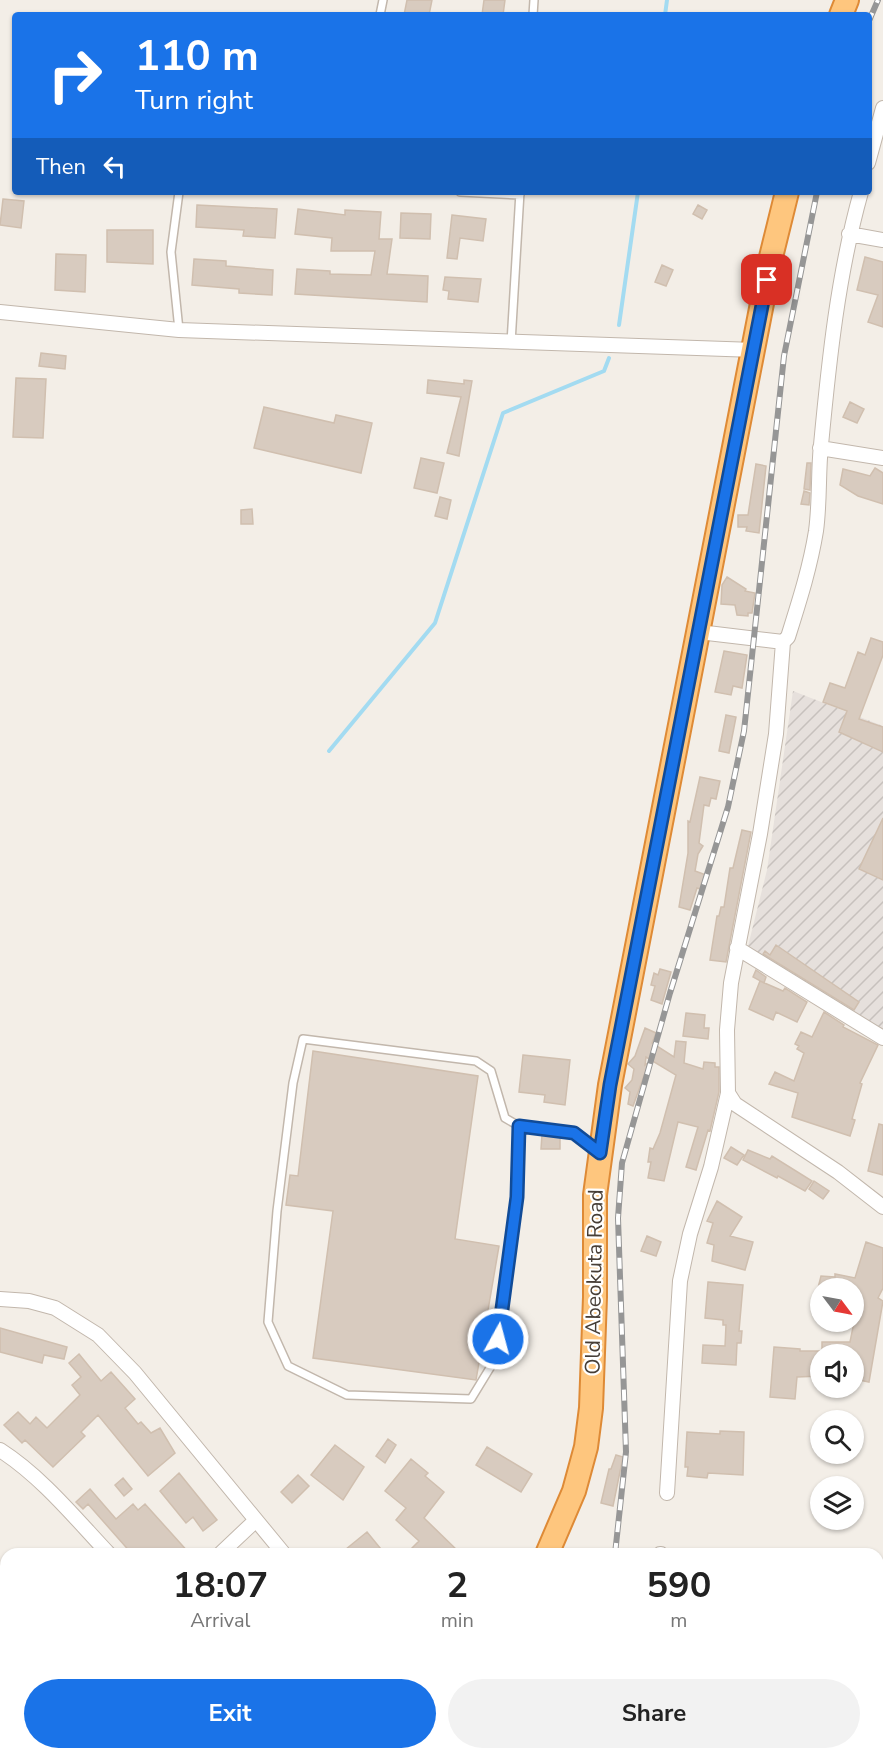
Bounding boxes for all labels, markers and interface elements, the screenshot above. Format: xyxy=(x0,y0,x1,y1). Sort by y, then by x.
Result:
text: 110 m xyxy=(135,28,259,85)
icon: right xyxy=(36,36,114,114)
text: Turn right xyxy=(135,82,253,119)
icon: left xyxy=(98,150,131,183)
text: Then xyxy=(36,152,86,182)
pin xyxy=(741,254,792,305)
icon: arrive xyxy=(750,263,783,296)
street label: Old Abeokuta Road xyxy=(578,1189,610,1375)
north arrow xyxy=(810,1278,864,1332)
map controls xyxy=(810,1278,864,1530)
position arrow xyxy=(466,1307,530,1371)
button: sound xyxy=(810,1344,864,1398)
button: search xyxy=(810,1410,864,1464)
button: layers xyxy=(810,1476,864,1530)
text: 18:07 xyxy=(173,1561,268,1610)
text: 2 xyxy=(446,1561,468,1610)
text: 590 xyxy=(646,1561,711,1610)
text: Arrival xyxy=(190,1607,250,1634)
text: min xyxy=(441,1607,474,1634)
text: m xyxy=(670,1607,687,1634)
button: Exit xyxy=(24,1679,436,1748)
button: Share xyxy=(448,1679,860,1748)

